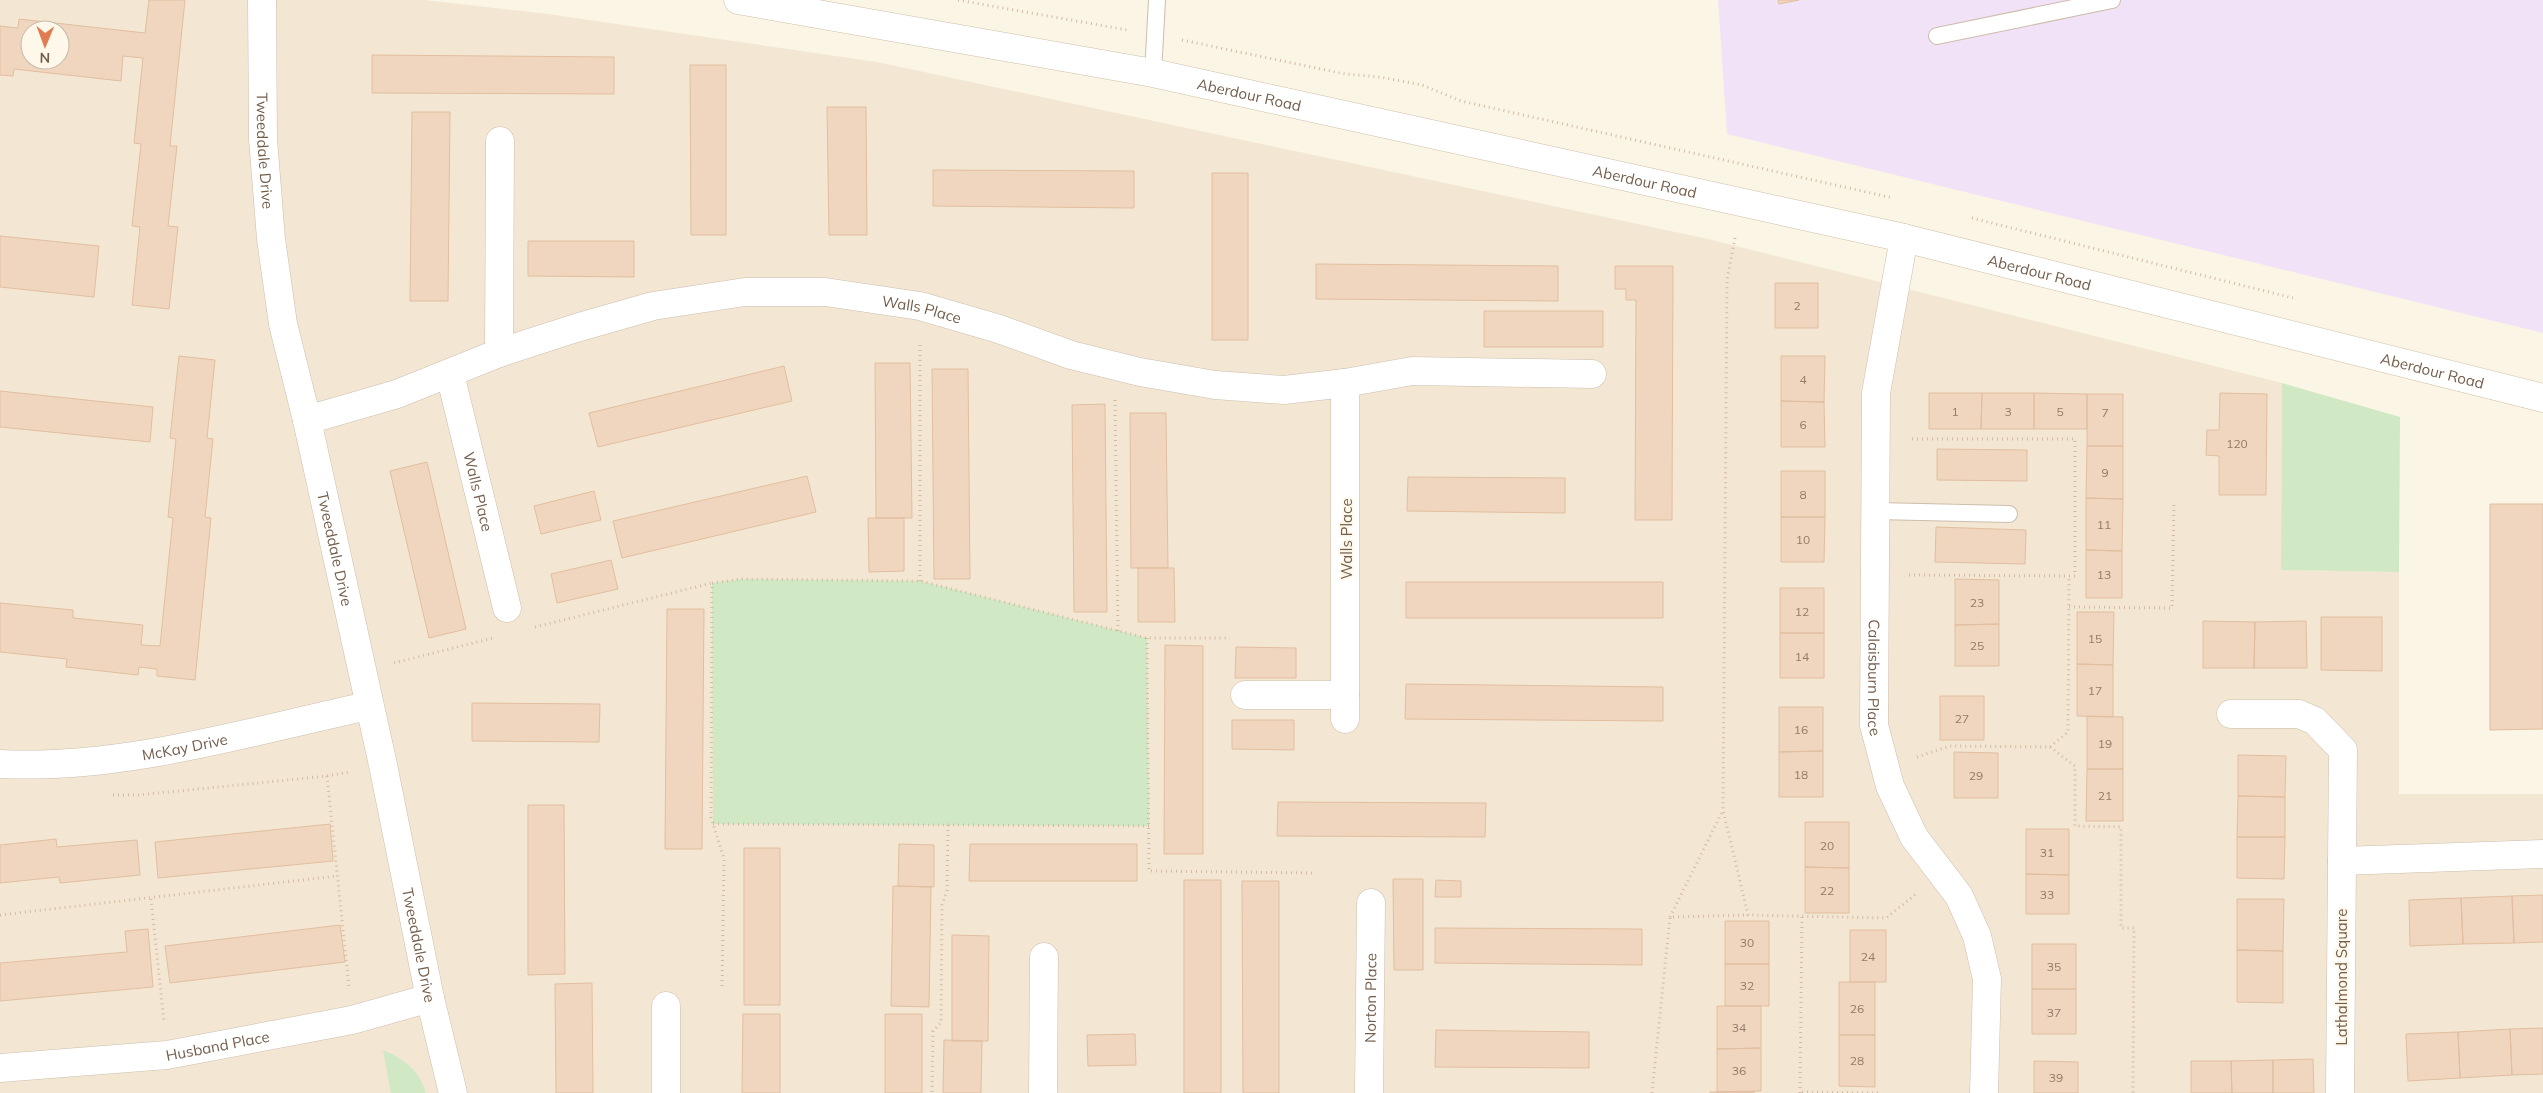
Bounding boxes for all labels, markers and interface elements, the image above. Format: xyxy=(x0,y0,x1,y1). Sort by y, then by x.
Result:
north arrow xyxy=(20,20,70,70)
text: N xyxy=(39,49,50,67)
street label: Aberdour Road xyxy=(1196,74,1303,115)
street label: Tweeddale Drive xyxy=(253,93,278,210)
street label: Aberdour Road xyxy=(1591,160,1699,202)
street label: Aberdour Road xyxy=(1986,250,2093,294)
street label: Walls Place xyxy=(881,291,964,327)
house number: 2 xyxy=(1793,298,1801,313)
street label: Aberdour Road xyxy=(2379,348,2486,392)
house number: 4 xyxy=(1799,372,1807,387)
house number: 1 xyxy=(1951,404,1959,419)
house number: 3 xyxy=(2004,404,2012,419)
house number: 5 xyxy=(2056,404,2064,419)
house number: 7 xyxy=(2101,405,2109,420)
house number: 6 xyxy=(1799,417,1807,432)
house number: 120 xyxy=(2226,436,2248,451)
street label: Walls Place xyxy=(460,450,497,533)
house number: 9 xyxy=(2101,465,2109,480)
house number: 8 xyxy=(1799,487,1807,502)
street label: Tweeddale Drive xyxy=(314,490,357,608)
street label: Walls Place xyxy=(1337,498,1356,580)
house number: 11 xyxy=(2097,517,2111,532)
house number: 10 xyxy=(1796,532,1810,547)
house number: 13 xyxy=(2097,567,2111,582)
house number: 23 xyxy=(1970,595,1984,610)
house number: 12 xyxy=(1795,604,1809,619)
street label: Calaisburn Place xyxy=(1864,619,1886,738)
house number: 15 xyxy=(2088,631,2102,646)
house number: 25 xyxy=(1970,638,1984,653)
house number: 14 xyxy=(1795,649,1809,664)
house number: 17 xyxy=(2088,683,2102,698)
house number: 27 xyxy=(1955,711,1969,726)
house number: 16 xyxy=(1794,722,1808,737)
street label: McKay Drive xyxy=(140,729,229,764)
house number: 19 xyxy=(2098,736,2112,751)
house number: 18 xyxy=(1794,767,1808,782)
house number: 29 xyxy=(1969,768,1983,783)
house number: 21 xyxy=(2098,788,2112,803)
house number: 20 xyxy=(1820,838,1834,853)
house number: 31 xyxy=(2040,845,2054,860)
house number: 22 xyxy=(1820,883,1834,898)
street label: Tweeddale Drive xyxy=(398,886,440,1004)
house number: 33 xyxy=(2040,887,2054,902)
street label: Lathalmond Square xyxy=(2332,909,2351,1045)
house number: 30 xyxy=(1740,935,1754,950)
house number: 24 xyxy=(1861,949,1875,964)
street label: Norton Place xyxy=(1360,953,1380,1043)
house number: 35 xyxy=(2047,959,2061,974)
house number: 32 xyxy=(1740,978,1754,993)
house number: 26 xyxy=(1850,1001,1864,1016)
house number: 37 xyxy=(2047,1005,2061,1020)
house number: 34 xyxy=(1732,1020,1746,1035)
street label: Husband Place xyxy=(164,1026,271,1065)
house number: 28 xyxy=(1850,1053,1864,1068)
house number: 36 xyxy=(1732,1063,1746,1078)
house number: 39 xyxy=(2049,1070,2063,1085)

